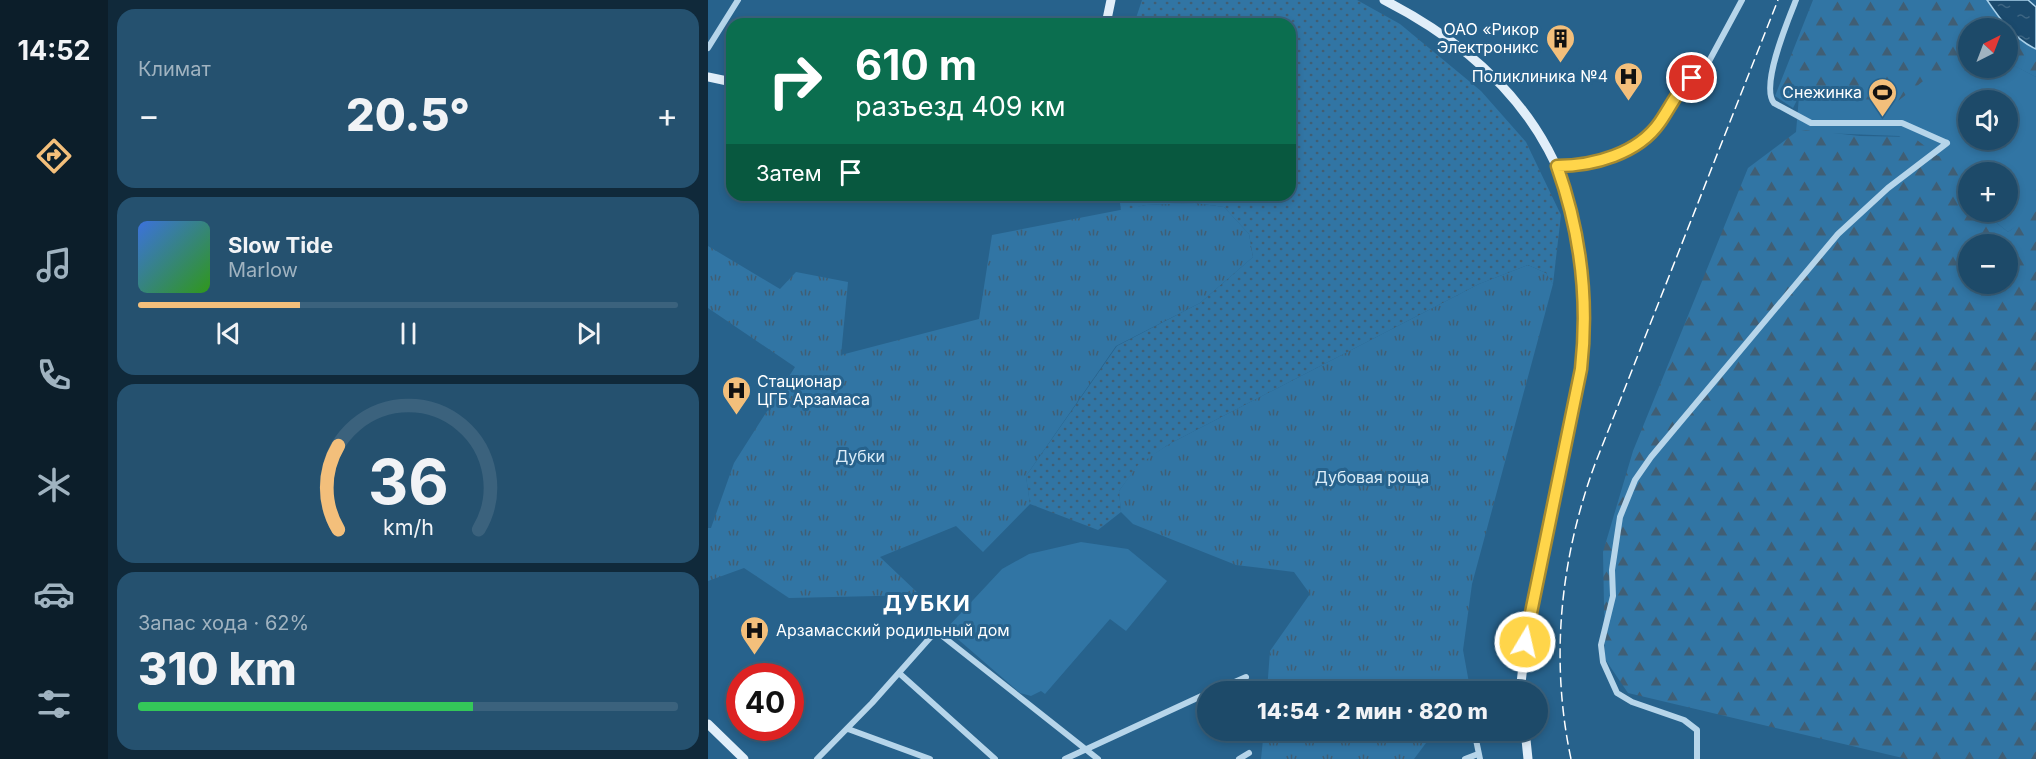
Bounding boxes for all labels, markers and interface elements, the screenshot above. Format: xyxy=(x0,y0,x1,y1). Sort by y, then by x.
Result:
north arrow xyxy=(1958,18,2018,78)
map controls xyxy=(1958,18,2018,294)
place label: ОАО «Рикор Электроникс xyxy=(1437,19,1539,57)
building icon: ОАО «Рикор Электроникс xyxy=(1544,22,1576,64)
text: 14:52 xyxy=(17,34,91,67)
text: 610 m xyxy=(855,39,977,90)
icon: right xyxy=(756,42,834,120)
pin xyxy=(1666,52,1717,103)
text: Климат xyxy=(138,57,211,81)
hospital icon: Поликлиника №4 xyxy=(1613,60,1645,102)
icon: arrive xyxy=(1675,61,1708,94)
place label: Поликлиника №4 xyxy=(1472,66,1608,86)
sports icon: Снежинка xyxy=(1867,76,1899,118)
place label: Снежинка xyxy=(1782,82,1862,102)
text: 20.5° xyxy=(346,87,470,142)
text: разъезд 409 км xyxy=(855,90,1066,123)
button: sound xyxy=(1958,90,2018,150)
text: − xyxy=(138,95,160,135)
text: + xyxy=(656,95,678,135)
icon: directions xyxy=(33,135,75,177)
icon: arrive xyxy=(834,156,867,189)
text: Затем xyxy=(756,160,822,186)
button: + xyxy=(1958,162,2018,222)
text: Slow Tide xyxy=(228,232,333,258)
button: − xyxy=(1958,234,2018,294)
icon: music xyxy=(33,244,75,286)
text: Marlow xyxy=(228,258,298,282)
icon: previous xyxy=(212,317,245,350)
icon: pause xyxy=(392,317,425,350)
icon: next xyxy=(572,317,605,350)
icon: phone xyxy=(33,354,75,396)
place label: Стационар ЦГБ Арзамаса xyxy=(757,371,870,409)
hospital icon: Стационар ЦГБ Арзамаса xyxy=(720,374,752,416)
text: 36 xyxy=(368,444,448,519)
park label: Дубки xyxy=(835,446,885,466)
icon: climate xyxy=(33,464,75,506)
park label: Дубовая роща xyxy=(1315,467,1429,487)
text: km/h xyxy=(383,515,433,541)
icon: car xyxy=(33,573,75,615)
district label: ДУБКИ xyxy=(883,590,971,616)
position arrow xyxy=(1493,610,1557,674)
text: Запас хода · 62% xyxy=(138,611,309,635)
hospital icon: Арзамасский родильный дом xyxy=(739,614,771,656)
place label: Арзамасский родильный дом xyxy=(776,620,1010,640)
text: 310 km xyxy=(138,641,297,696)
speed limit sign: 40 xyxy=(726,663,804,741)
icon: filters xyxy=(33,683,75,725)
text: 14:54 · 2 мин · 820 m xyxy=(1257,698,1488,724)

